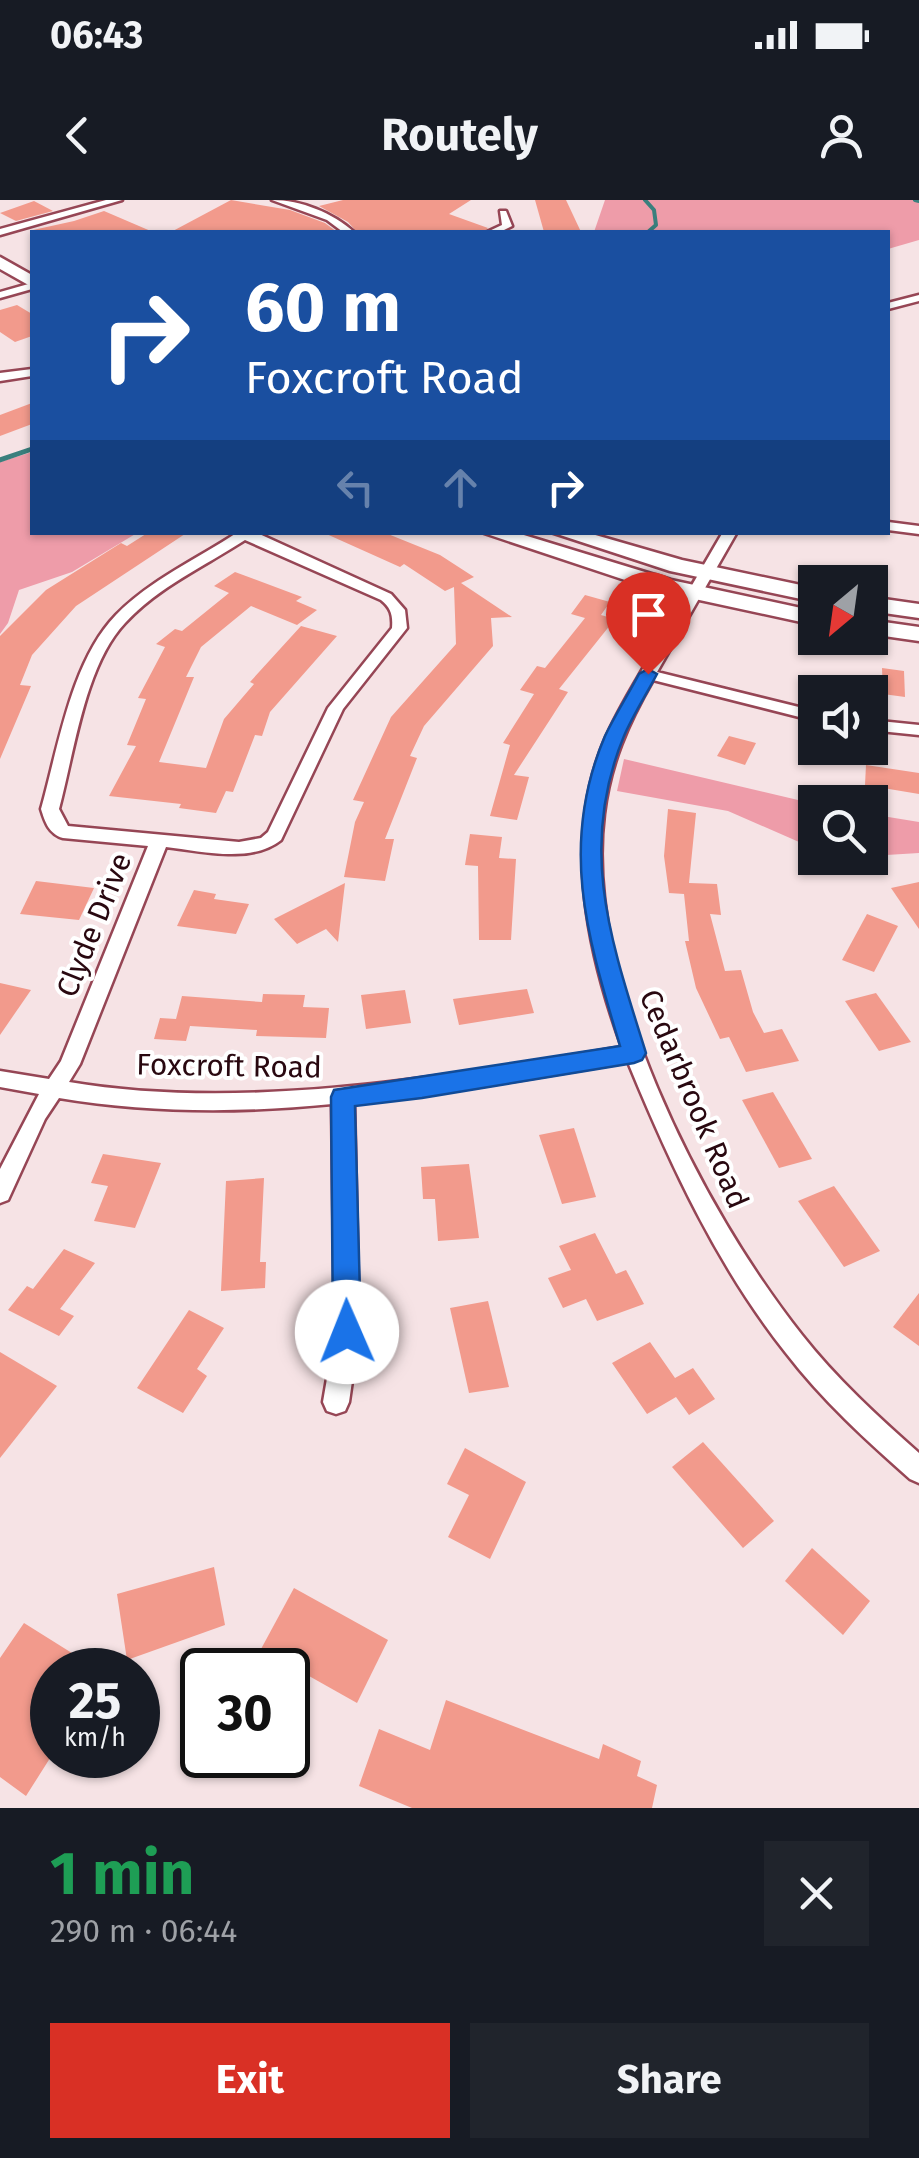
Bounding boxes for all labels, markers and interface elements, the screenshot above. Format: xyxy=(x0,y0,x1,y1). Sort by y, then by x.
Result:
text: 06:43 xyxy=(50,12,143,58)
icon: back xyxy=(50,108,105,163)
text: Routely xyxy=(381,108,538,162)
icon: person xyxy=(814,108,869,163)
text: 60 m xyxy=(245,266,401,350)
icon: right xyxy=(80,270,210,400)
text: Foxcroft Road xyxy=(245,351,524,405)
icon: left xyxy=(328,460,383,515)
icon: ahead xyxy=(433,460,488,515)
icon: right xyxy=(538,460,593,515)
north arrow xyxy=(798,565,888,655)
map controls xyxy=(798,565,888,875)
pin xyxy=(606,572,691,675)
icon: arrive xyxy=(621,587,676,642)
button: sound xyxy=(798,675,888,765)
button: search xyxy=(798,785,888,875)
street label: Clyde Drive xyxy=(49,848,139,1002)
street label: Cedarbrook Road xyxy=(632,984,756,1214)
street label: Foxcroft Road xyxy=(136,1046,322,1086)
position arrow xyxy=(295,1280,399,1384)
speed limit sign: 30 xyxy=(180,1648,310,1778)
text: 25 xyxy=(69,1671,121,1731)
text: km/h xyxy=(64,1723,126,1753)
text: 1 min xyxy=(50,1838,194,1910)
button: close xyxy=(764,1841,869,1946)
text: 290 m · 06:44 xyxy=(50,1912,237,1950)
button: Exit xyxy=(50,2023,450,2138)
button: Share xyxy=(470,2023,869,2138)

